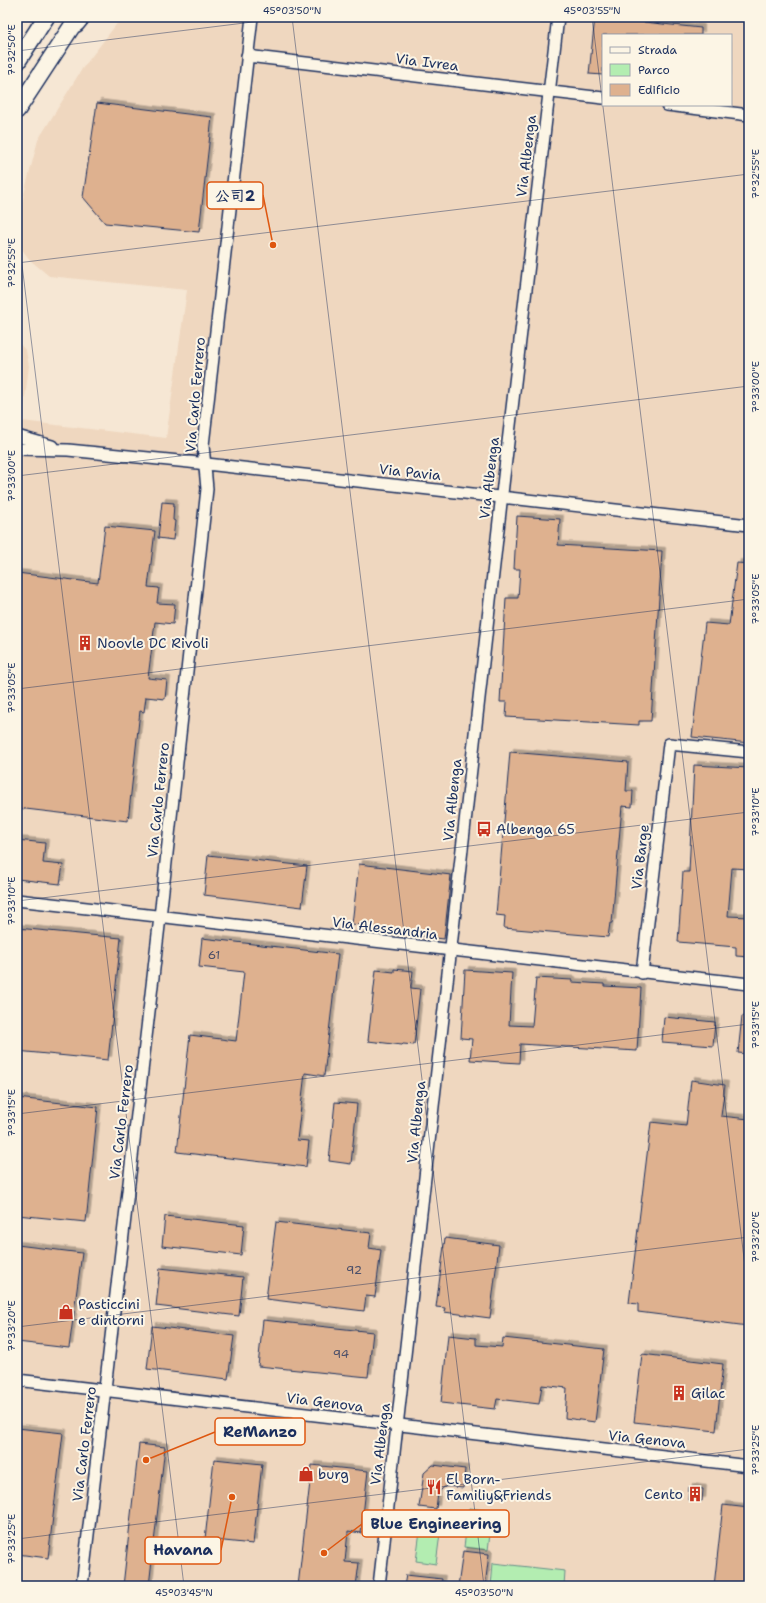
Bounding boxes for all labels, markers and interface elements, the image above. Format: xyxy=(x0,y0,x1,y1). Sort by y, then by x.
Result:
text: 45°03'50"N xyxy=(263,4,321,17)
text: 45°03'55"N xyxy=(563,4,621,17)
text: 7°32'50"E xyxy=(5,24,18,76)
legend xyxy=(602,34,732,106)
text: Strada xyxy=(638,42,678,58)
street label: Via Ivrea xyxy=(394,49,460,75)
text: Parco xyxy=(638,62,670,78)
text: Edificio xyxy=(638,82,680,98)
street label: Via Albenga xyxy=(512,113,540,198)
text: 7°32'55"E xyxy=(749,149,762,199)
callout: 公司2 xyxy=(207,182,263,209)
text: 公司2 xyxy=(215,186,256,206)
text: 7°32'55"E xyxy=(5,238,18,288)
street label: Via Carlo Ferrero xyxy=(181,336,209,454)
text: 7°33'00"E xyxy=(749,361,762,413)
street label: Via Albenga xyxy=(475,435,503,520)
text: 7°33'00"E xyxy=(5,450,18,502)
street label: Via Pavia xyxy=(378,460,442,484)
text: 7°33'05"E xyxy=(749,574,762,624)
building icon: Noovle DC Rivoli xyxy=(76,634,94,652)
place label: Noovle DC Rivoli xyxy=(97,634,209,652)
text: 7°33'05"E xyxy=(5,663,18,713)
street label: Via Carlo Ferrero xyxy=(143,741,173,859)
street label: Via Albenga xyxy=(439,758,465,842)
text: 7°33'10"E xyxy=(749,787,762,837)
bus stop icon: Albenga 65 xyxy=(475,820,493,838)
place label: Albenga 65 xyxy=(496,820,575,838)
street label: Via Barge xyxy=(627,823,653,891)
text: 7°33'10"E xyxy=(5,876,18,926)
street label: Via Alessandria xyxy=(331,913,439,943)
house number: 61 xyxy=(208,947,220,963)
text: 7°33'15"E xyxy=(749,1001,762,1049)
street label: Via Carlo Ferrero xyxy=(105,1063,137,1181)
street label: Via Albenga xyxy=(403,1080,429,1164)
text: 7°33'15"E xyxy=(5,1089,18,1137)
text: 7°33'20"E xyxy=(749,1211,762,1263)
house number: 92 xyxy=(346,1262,362,1278)
place label: Pasticcini e dintorni xyxy=(78,1295,144,1329)
text: 7°33'20"E xyxy=(5,1300,18,1352)
shop icon: Pasticcini e dintorni xyxy=(57,1303,75,1321)
house number: 94 xyxy=(333,1346,349,1362)
building icon: Gilac xyxy=(670,1384,688,1402)
place label: Gilac xyxy=(691,1384,725,1402)
street label: Via Carlo Ferrero xyxy=(68,1385,100,1503)
street label: Via Genova xyxy=(285,1388,365,1416)
street label: Via Albenga xyxy=(366,1401,394,1486)
callout: ReManzo xyxy=(215,1418,305,1445)
text: ReManzo xyxy=(223,1422,297,1442)
text: 7°33'25"E xyxy=(749,1425,762,1475)
street label: Via Genova xyxy=(607,1426,687,1452)
shop icon: burg xyxy=(297,1465,315,1483)
place label: burg xyxy=(318,1465,349,1483)
place label: El Born- Familiy&Friends xyxy=(446,1470,552,1504)
restaurant icon: El Born- Familiy&Friends xyxy=(425,1478,443,1496)
place label: Cento xyxy=(644,1485,683,1503)
building icon: Cento xyxy=(686,1485,704,1503)
callout: Blue Engineering xyxy=(362,1510,509,1537)
text: 7°33'25"E xyxy=(5,1514,18,1564)
text: Blue Engineering xyxy=(370,1514,502,1534)
callout: Havana xyxy=(145,1537,221,1564)
text: Havana xyxy=(153,1540,213,1560)
text: 45°03'45"N xyxy=(155,1586,213,1599)
text: 45°03'50"N xyxy=(455,1586,513,1599)

